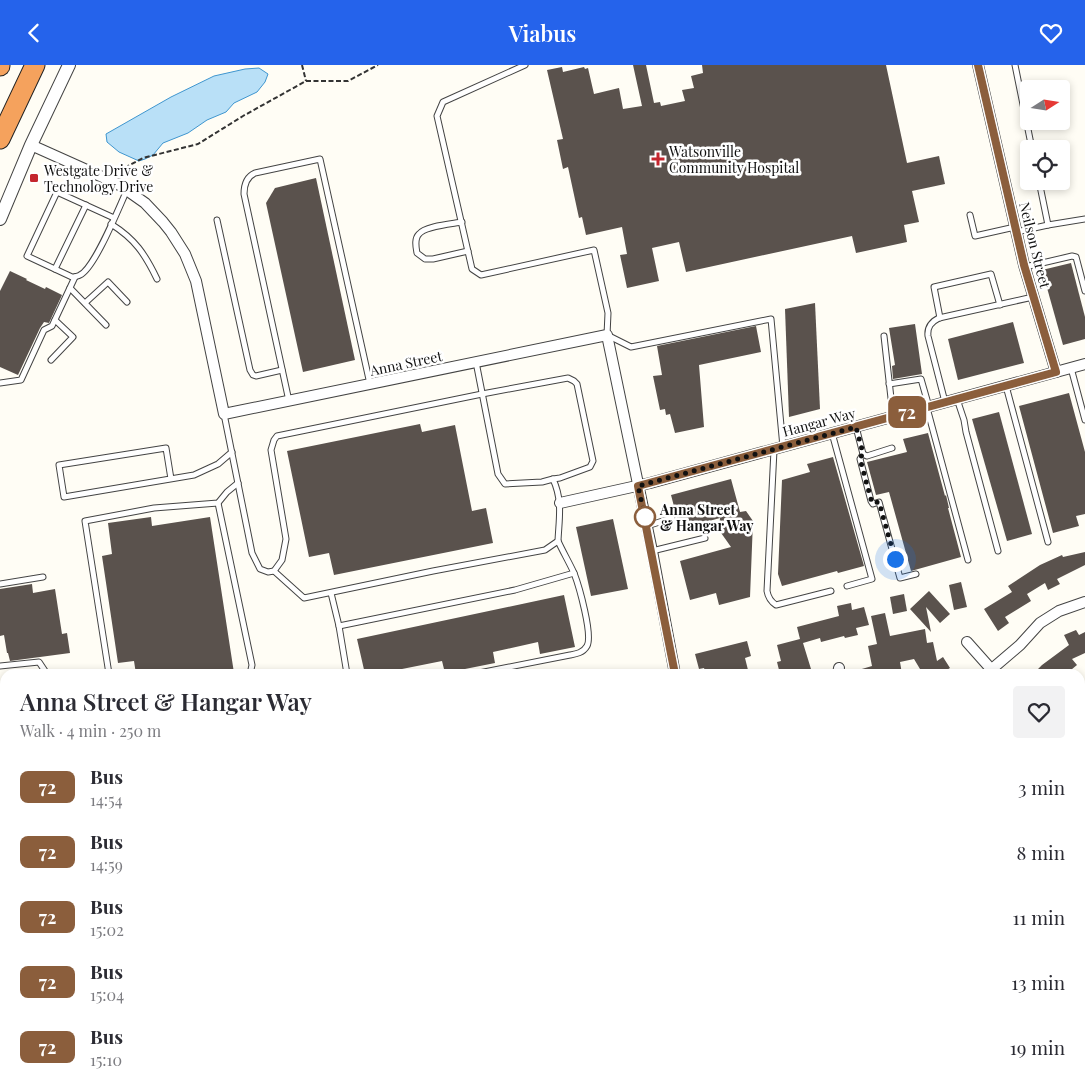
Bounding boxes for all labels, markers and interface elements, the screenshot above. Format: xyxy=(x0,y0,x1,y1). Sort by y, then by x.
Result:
text: Viabus xyxy=(509,18,576,48)
icon: back xyxy=(20,19,48,47)
icon: heart xyxy=(1037,19,1065,47)
north arrow xyxy=(1020,80,1070,130)
map controls xyxy=(1020,80,1070,190)
button: locate xyxy=(1020,140,1070,190)
place label: Watsonville Community Hospital xyxy=(668,142,799,177)
marker: Watsonville Community Hospital xyxy=(651,152,665,166)
place label: Westgate Drive & Technology Drive xyxy=(43,161,153,196)
marker: Westgate Drive & Technology Drive xyxy=(28,172,40,184)
street label: Neilson Street xyxy=(1015,200,1055,291)
street label: Anna Street xyxy=(367,346,445,380)
line badge: 72 xyxy=(884,396,930,428)
text: 72 xyxy=(898,400,916,424)
street label: Hangar Way xyxy=(780,403,858,441)
place label: Anna Street & Hangar Way xyxy=(659,500,754,535)
marker: Anna Street & Hangar Way xyxy=(634,506,656,528)
your location xyxy=(883,547,908,572)
text: Anna Street & Hangar Way xyxy=(20,685,312,717)
button: heart xyxy=(1013,686,1065,738)
text: Walk · 4 min · 250 m xyxy=(20,720,161,741)
text: Bus xyxy=(90,763,123,789)
text: 3 min xyxy=(1018,774,1065,800)
text: 72 xyxy=(39,775,56,799)
text: 14:54 xyxy=(90,789,123,810)
text: Bus xyxy=(90,828,123,854)
text: 8 min xyxy=(1017,839,1065,865)
text: 72 xyxy=(39,840,56,864)
text: 14:59 xyxy=(90,854,123,875)
text: Bus xyxy=(90,893,123,919)
text: 11 min xyxy=(1012,904,1065,930)
text: 72 xyxy=(39,905,56,929)
text: 15:02 xyxy=(90,919,124,940)
text: Bus xyxy=(90,958,123,984)
text: 13 min xyxy=(1011,969,1065,995)
text: 72 xyxy=(39,970,56,994)
text: 15:04 xyxy=(90,984,124,1005)
text: Bus xyxy=(90,1023,123,1049)
text: 19 min xyxy=(1010,1034,1065,1060)
text: 72 xyxy=(39,1035,56,1059)
text: 15:10 xyxy=(90,1049,122,1070)

